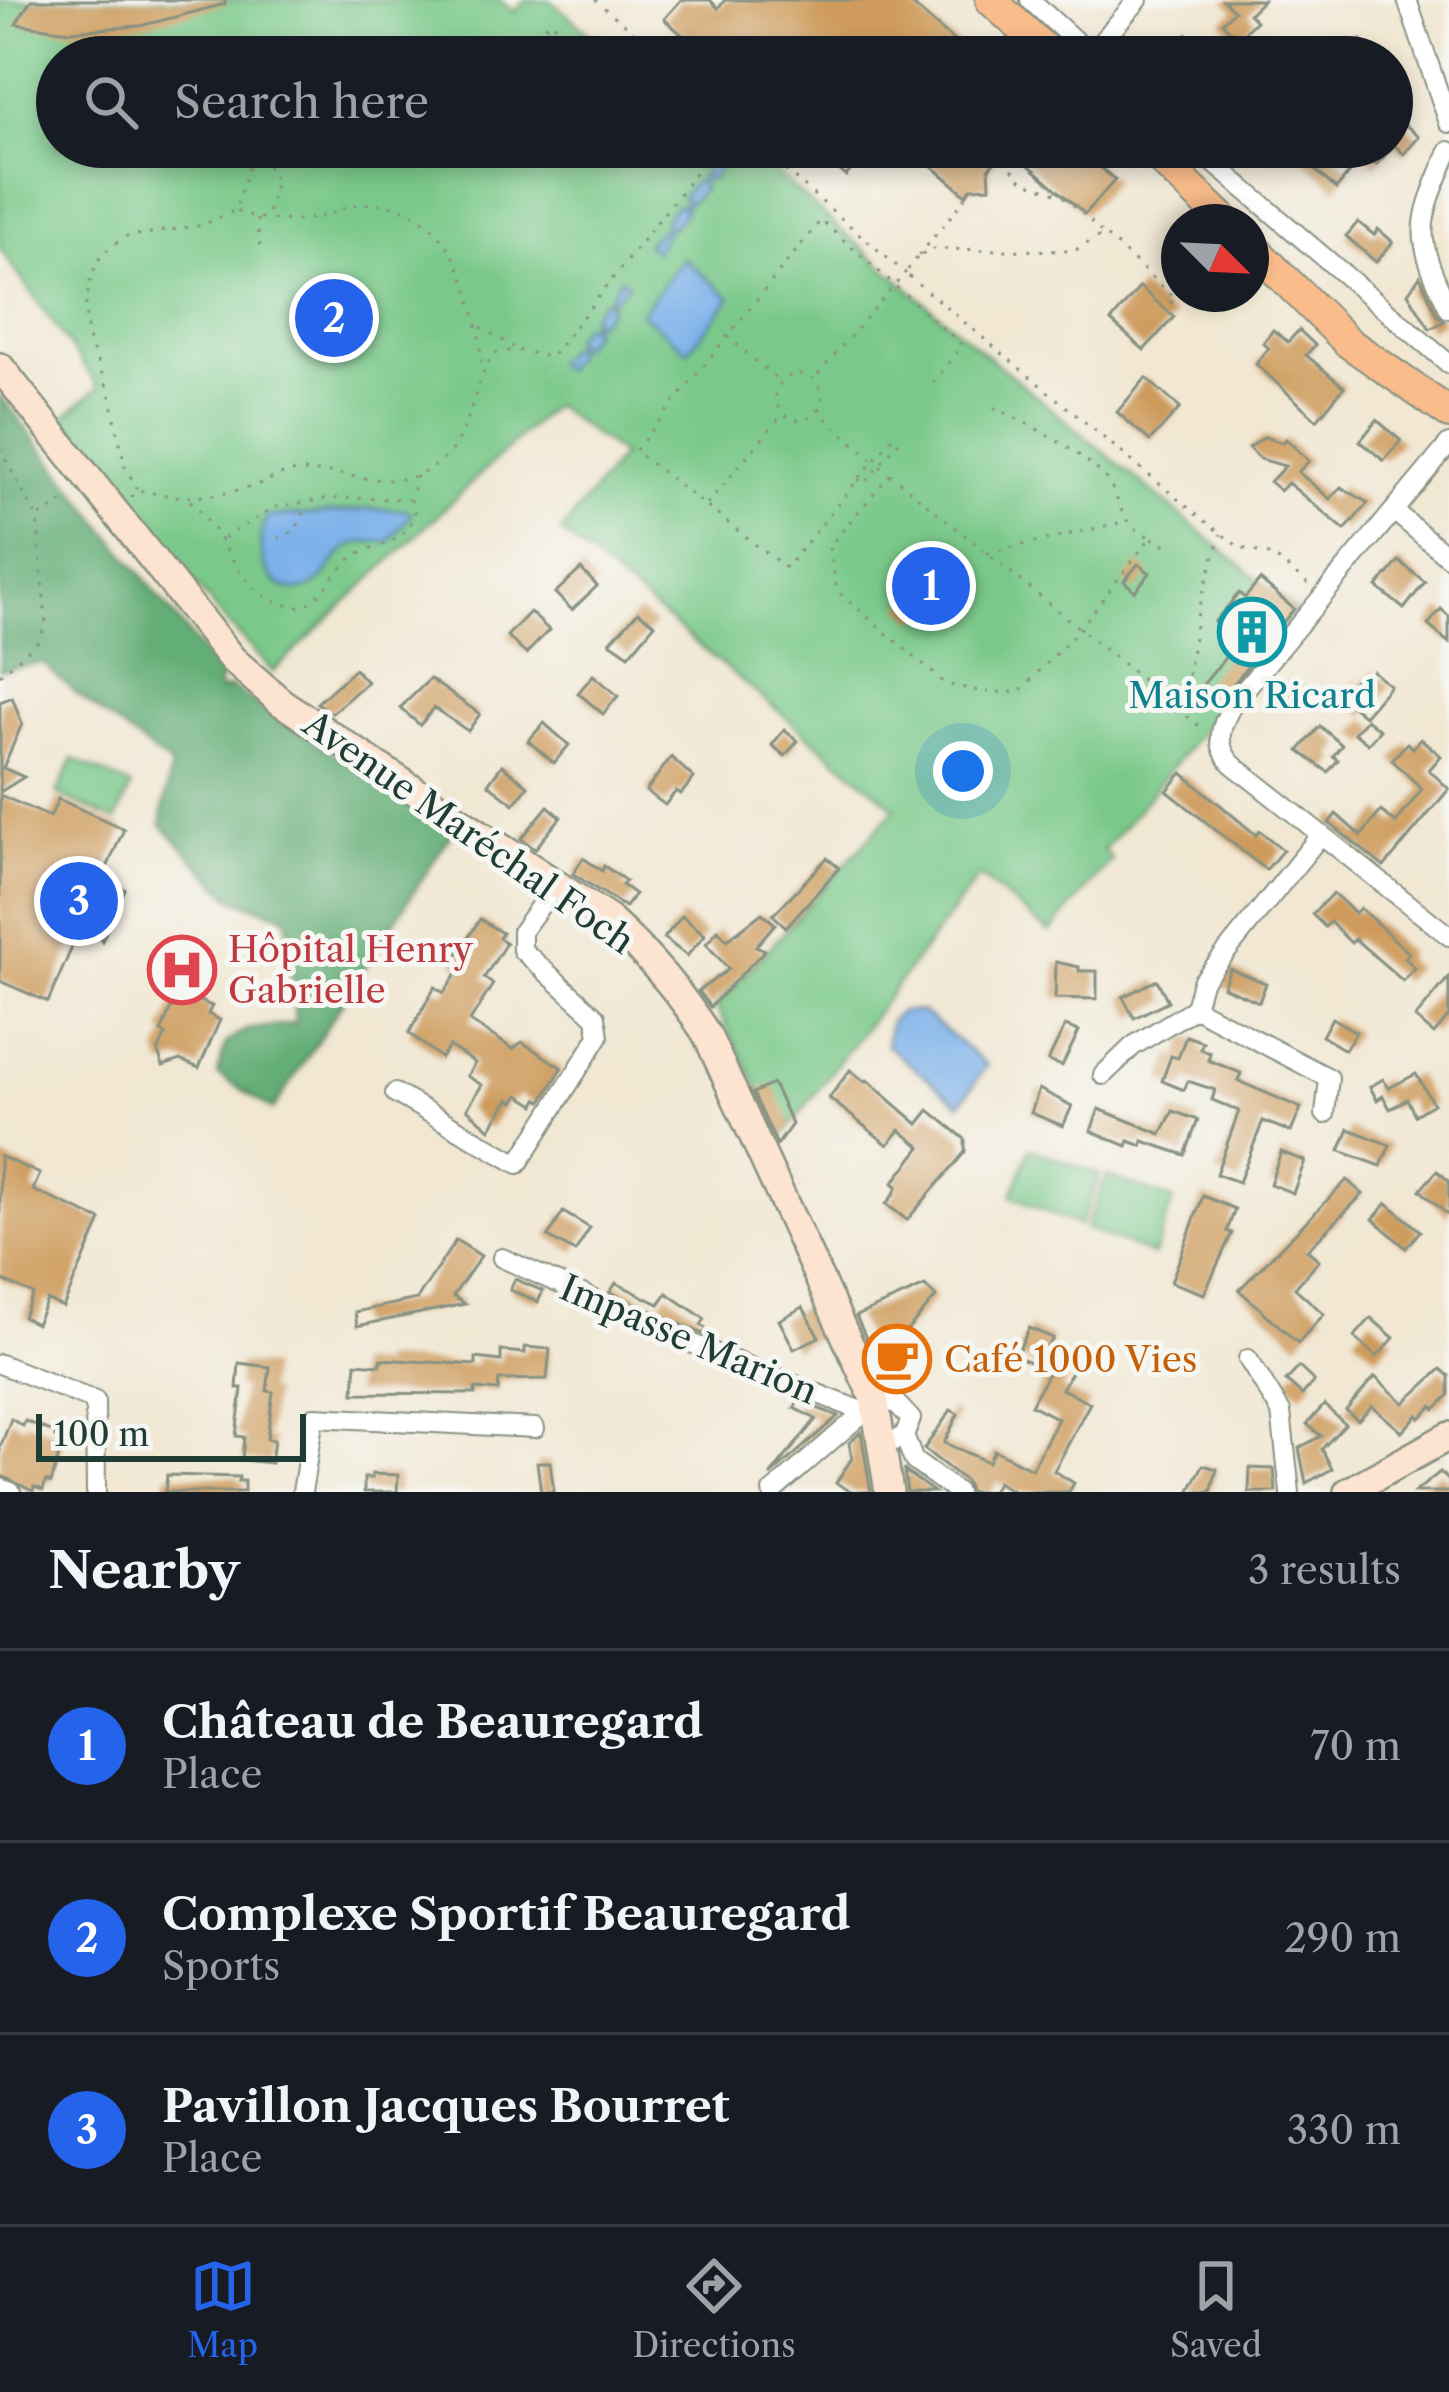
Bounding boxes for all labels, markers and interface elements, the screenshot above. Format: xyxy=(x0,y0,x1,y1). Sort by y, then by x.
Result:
search box xyxy=(36,36,1413,168)
icon: search xyxy=(78,69,144,135)
text: Search here xyxy=(174,74,429,130)
north arrow xyxy=(1161,204,1269,312)
pin: 2 xyxy=(295,273,373,363)
pin: 1 xyxy=(892,541,970,631)
building icon: Maison Ricard xyxy=(1217,597,1287,667)
place label: Maison Ricard xyxy=(1128,673,1376,717)
street label: Avenue Maréchal Foch xyxy=(294,701,643,963)
your location xyxy=(933,741,993,801)
pin: 3 xyxy=(40,856,118,946)
place label: Hôpital Henry Gabrielle xyxy=(228,927,474,1012)
hospital icon: Hôpital Henry Gabrielle xyxy=(147,935,217,1005)
street label: Impasse Marion xyxy=(554,1265,824,1413)
cafe icon: Café 1000 Vies xyxy=(862,1324,932,1394)
place label: Café 1000 Vies xyxy=(944,1337,1198,1381)
scale bar xyxy=(36,1408,306,1461)
text: 100 m xyxy=(54,1414,149,1455)
text: Nearby xyxy=(48,1539,240,1601)
text: 3 results xyxy=(1248,1546,1401,1594)
text: Château de Beauregard xyxy=(162,1694,703,1750)
text: 1 xyxy=(78,1722,96,1770)
text: 70 m xyxy=(1310,1722,1401,1770)
text: Place xyxy=(162,1750,262,1798)
text: Complexe Sportif Beauregard xyxy=(162,1886,850,1942)
text: 2 xyxy=(75,1914,99,1962)
text: 290 m xyxy=(1284,1914,1401,1962)
text: Sports xyxy=(162,1942,280,1990)
text: Pavillon Jacques Bourret xyxy=(162,2078,730,2134)
text: 3 xyxy=(76,2106,98,2154)
text: 330 m xyxy=(1287,2106,1401,2154)
text: Place xyxy=(162,2134,262,2182)
tab: Map xyxy=(187,2253,258,2366)
tab: Directions xyxy=(633,2253,796,2366)
tab: Saved xyxy=(1170,2253,1262,2366)

